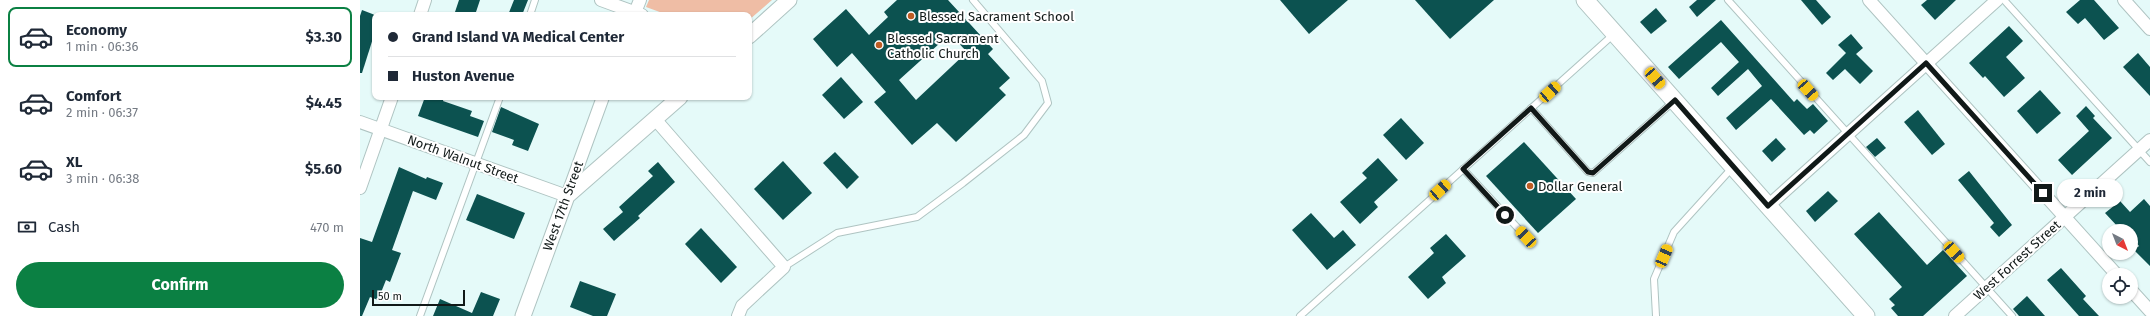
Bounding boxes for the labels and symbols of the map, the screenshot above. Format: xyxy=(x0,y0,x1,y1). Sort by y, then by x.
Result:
place label: Blessed Sacrament School xyxy=(919,9,1074,24)
marker: Blessed Sacrament School xyxy=(906,11,916,21)
place label: Blessed Sacrament Catholic Church xyxy=(887,31,999,61)
marker: Blessed Sacrament Catholic Church xyxy=(874,40,884,50)
car xyxy=(1643,65,1667,91)
car xyxy=(1796,77,1820,103)
car xyxy=(1537,80,1563,104)
street label: North Walnut Street xyxy=(405,132,521,186)
street label: West 17th Street xyxy=(540,159,586,253)
car xyxy=(1427,178,1453,202)
place label: Dollar General xyxy=(1538,179,1623,194)
callout: 2 min xyxy=(2057,179,2123,207)
marker: Dollar General xyxy=(1525,181,1535,191)
route end xyxy=(2034,184,2052,202)
route start xyxy=(1496,206,1514,224)
street label: West Forrest Street xyxy=(1970,217,2064,303)
car xyxy=(1513,224,1539,250)
north arrow xyxy=(2102,224,2138,260)
car xyxy=(1942,239,1966,265)
car xyxy=(1654,243,1674,269)
scale bar xyxy=(372,288,465,307)

